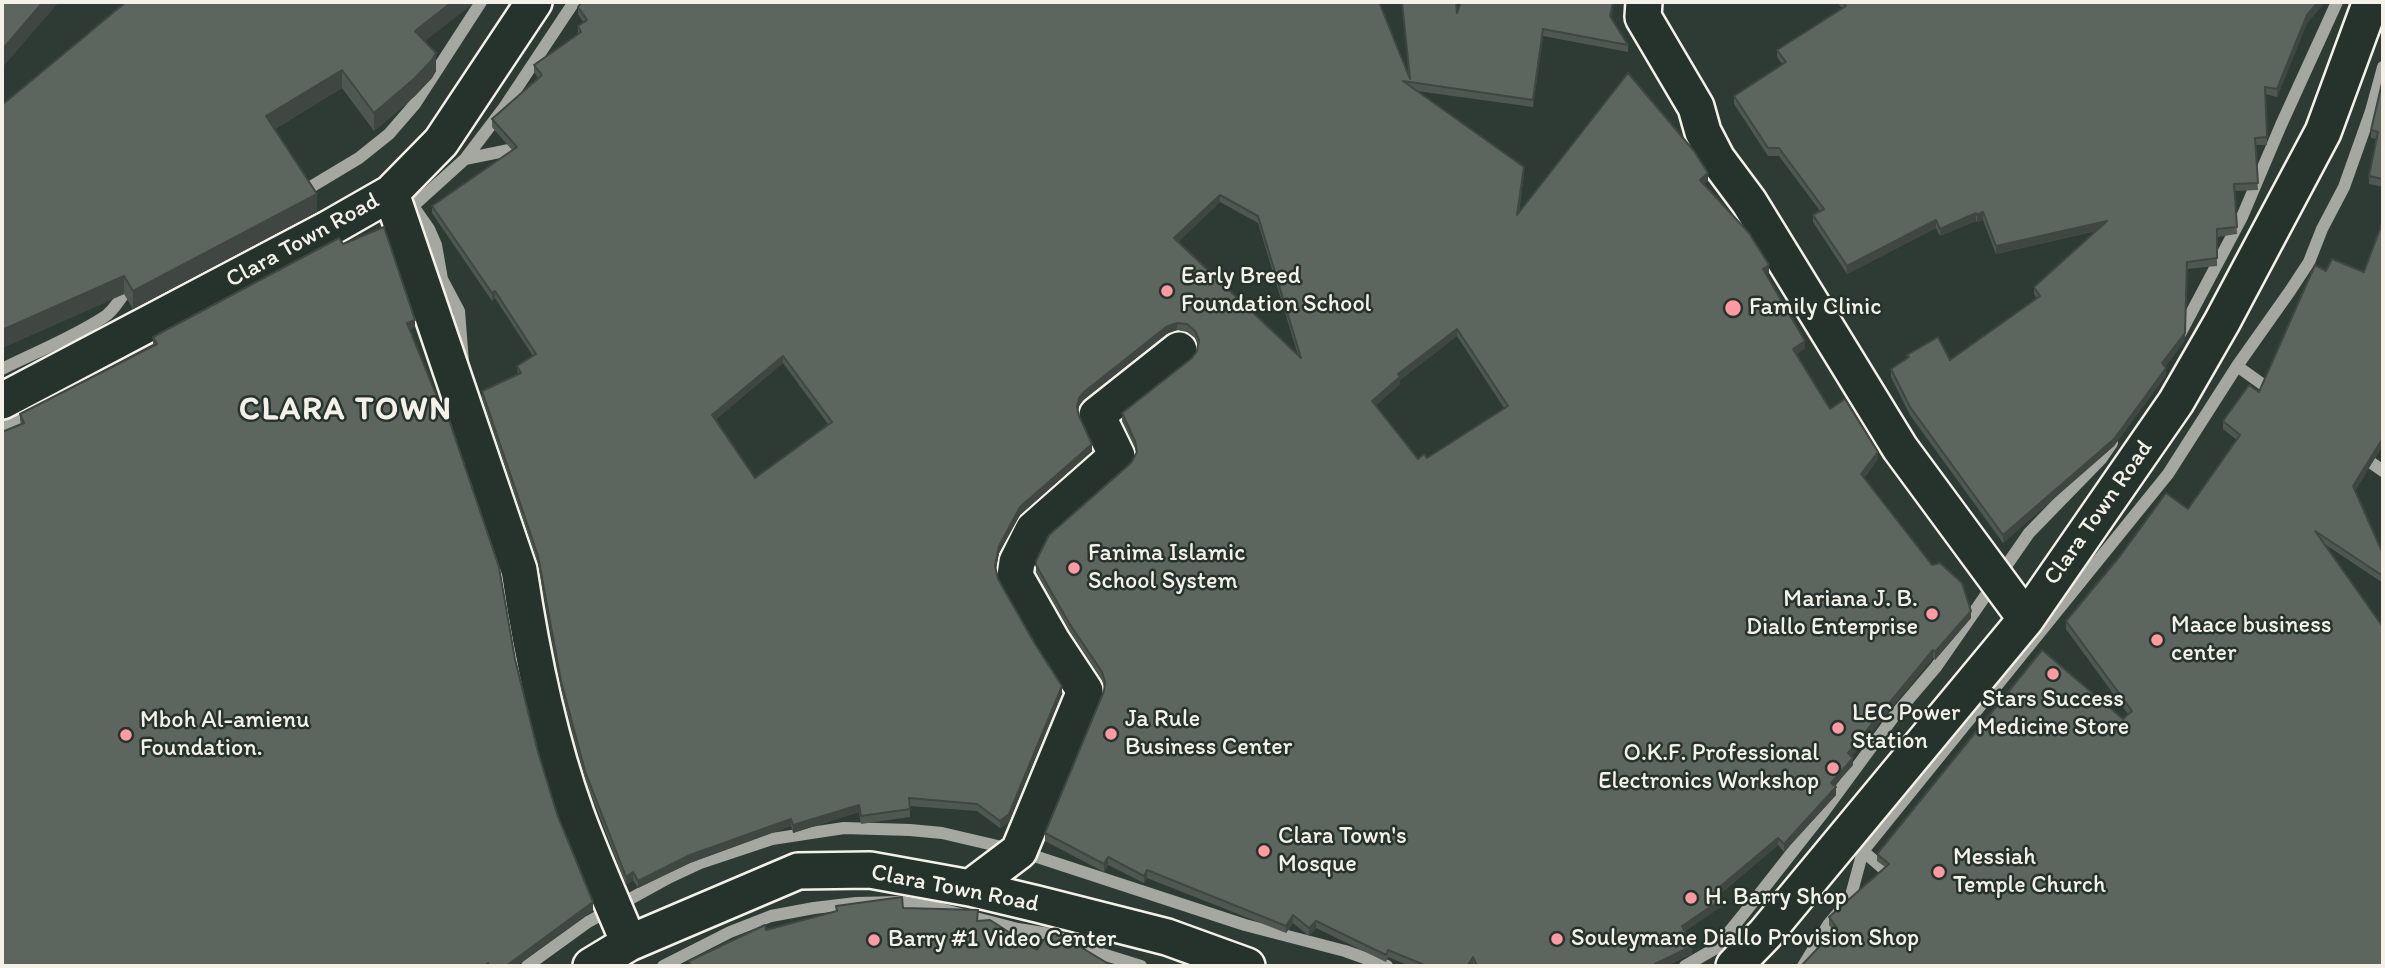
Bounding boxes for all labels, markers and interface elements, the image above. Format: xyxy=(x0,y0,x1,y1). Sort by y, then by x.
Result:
street label: Clara Town Road xyxy=(221,187,385,295)
place label: Early Breed Foundation School xyxy=(1181,263,1371,319)
marker: Early Breed Foundation School xyxy=(1159,283,1175,299)
place label: Family Clinic xyxy=(1749,294,1881,322)
marker: Family Clinic xyxy=(1723,298,1743,318)
district label: CLARA TOWN xyxy=(240,392,452,430)
street label: Clara Town Road xyxy=(2038,435,2160,591)
place label: Fanima Islamic School System xyxy=(1088,540,1245,596)
marker: Fanima Islamic School System xyxy=(1066,560,1082,576)
place label: Mariana J. B. Diallo Enterprise xyxy=(1746,586,1918,642)
marker: Mariana J. B. Diallo Enterprise xyxy=(1924,606,1940,622)
place label: Maace business center xyxy=(2171,612,2332,668)
marker: Maace business center xyxy=(2149,632,2165,648)
marker: Stars Success Medicine Store xyxy=(2045,666,2061,682)
place label: Stars Success Medicine Store xyxy=(1977,686,2129,742)
place label: LEC Power Station xyxy=(1852,700,1960,756)
place label: Ja Rule Business Center xyxy=(1125,706,1292,762)
place label: Mboh Al-amienu Foundation. xyxy=(140,707,309,763)
marker: LEC Power Station xyxy=(1830,720,1846,736)
marker: Ja Rule Business Center xyxy=(1103,726,1119,742)
marker: Mboh Al-amienu Foundation. xyxy=(118,727,134,743)
place label: O.K.F. Professional Electronics Workshop xyxy=(1598,740,1819,796)
marker: O.K.F. Professional Electronics Workshop xyxy=(1825,760,1841,776)
place label: Clara Town's Mosque xyxy=(1278,823,1407,879)
marker: Clara Town's Mosque xyxy=(1256,843,1272,859)
place label: Messiah Temple Church xyxy=(1953,844,2106,900)
street label: Clara Town Road xyxy=(869,859,1041,919)
marker: Messiah Temple Church xyxy=(1931,864,1947,880)
place label: H. Barry Shop xyxy=(1705,884,1847,912)
marker: H. Barry Shop xyxy=(1683,890,1699,906)
place label: Souleymane Diallo Provision Shop xyxy=(1571,925,1919,953)
place label: Barry #1 Video Center xyxy=(888,926,1116,954)
marker: Souleymane Diallo Provision Shop xyxy=(1549,931,1565,947)
marker: Barry #1 Video Center xyxy=(866,932,882,948)

